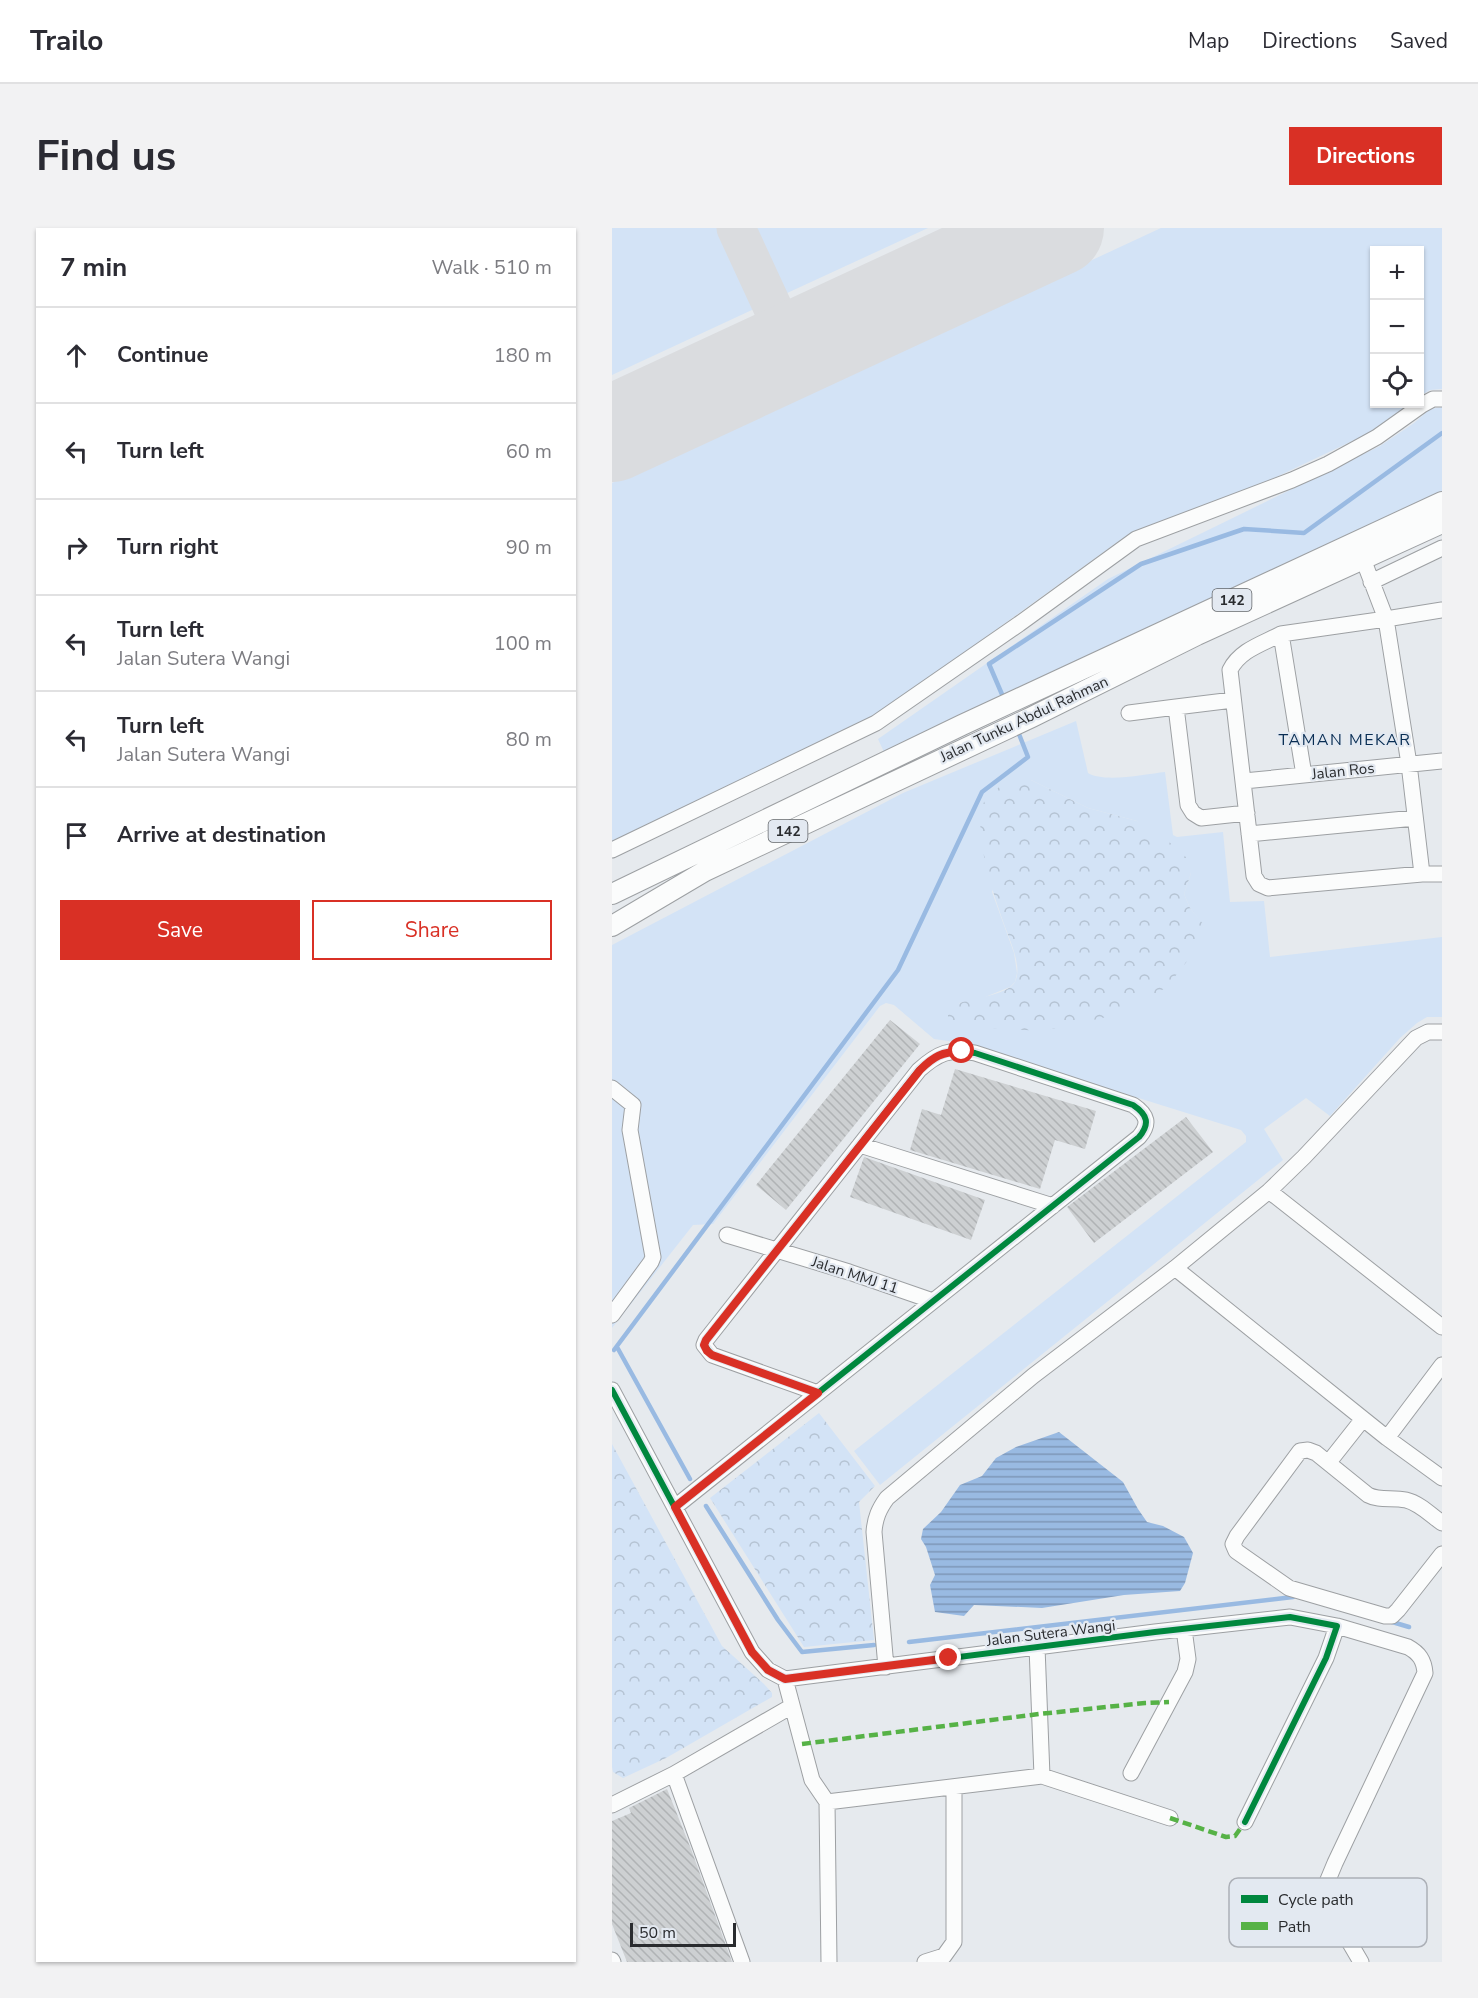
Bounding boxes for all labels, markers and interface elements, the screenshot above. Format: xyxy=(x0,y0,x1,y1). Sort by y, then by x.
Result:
text: Trailo xyxy=(30,22,103,60)
text: Map xyxy=(1188,27,1229,55)
text: Directions xyxy=(1262,27,1357,55)
text: Saved xyxy=(1390,27,1448,55)
button: Directions xyxy=(1289,127,1442,185)
text: Find us xyxy=(36,128,176,185)
map controls xyxy=(1370,246,1424,408)
button: + xyxy=(1370,246,1424,300)
text: 7 min xyxy=(60,250,127,285)
text: Walk · 510 m xyxy=(432,254,552,281)
button: − xyxy=(1370,300,1424,354)
icon: ahead xyxy=(60,339,93,372)
text: Continue xyxy=(117,340,208,370)
text: 180 m xyxy=(494,342,552,369)
button: locate xyxy=(1370,354,1424,408)
icon: left xyxy=(60,435,93,468)
text: Turn left xyxy=(117,436,204,466)
text: 60 m xyxy=(506,438,552,465)
icon: right xyxy=(60,531,93,564)
text: Turn right xyxy=(117,532,218,562)
text: 90 m xyxy=(506,534,552,561)
road number: 142 xyxy=(1212,589,1252,611)
text: Turn left xyxy=(117,615,204,645)
icon: left xyxy=(60,627,93,660)
text: 100 m xyxy=(494,630,552,657)
text: Jalan Sutera Wangi xyxy=(117,645,290,672)
street label: Jalan Tunku Abdul Rahman xyxy=(936,671,1111,767)
text: Turn left xyxy=(117,711,204,741)
icon: left xyxy=(60,723,93,756)
text: 80 m xyxy=(506,726,552,753)
district label: TAMAN MEKAR xyxy=(1279,729,1411,751)
text: Jalan Sutera Wangi xyxy=(117,741,290,768)
street label: Jalan Ros xyxy=(1310,758,1375,784)
icon: arrive xyxy=(60,819,93,852)
text: Arrive at destination xyxy=(117,820,326,850)
road number: 142 xyxy=(768,820,807,842)
button: Save xyxy=(60,900,300,960)
button: Share xyxy=(312,900,552,960)
route start xyxy=(948,1037,974,1063)
street label: Jalan MMJ 11 xyxy=(808,1251,901,1298)
street label: Jalan Sutera Wangi xyxy=(984,1615,1117,1651)
route end xyxy=(935,1644,961,1670)
legend xyxy=(1229,1878,1427,1947)
text: Cycle path xyxy=(1278,1889,1354,1911)
text: Path xyxy=(1278,1916,1311,1938)
scale bar xyxy=(630,1920,736,1948)
text: 50 m xyxy=(639,1922,676,1944)

